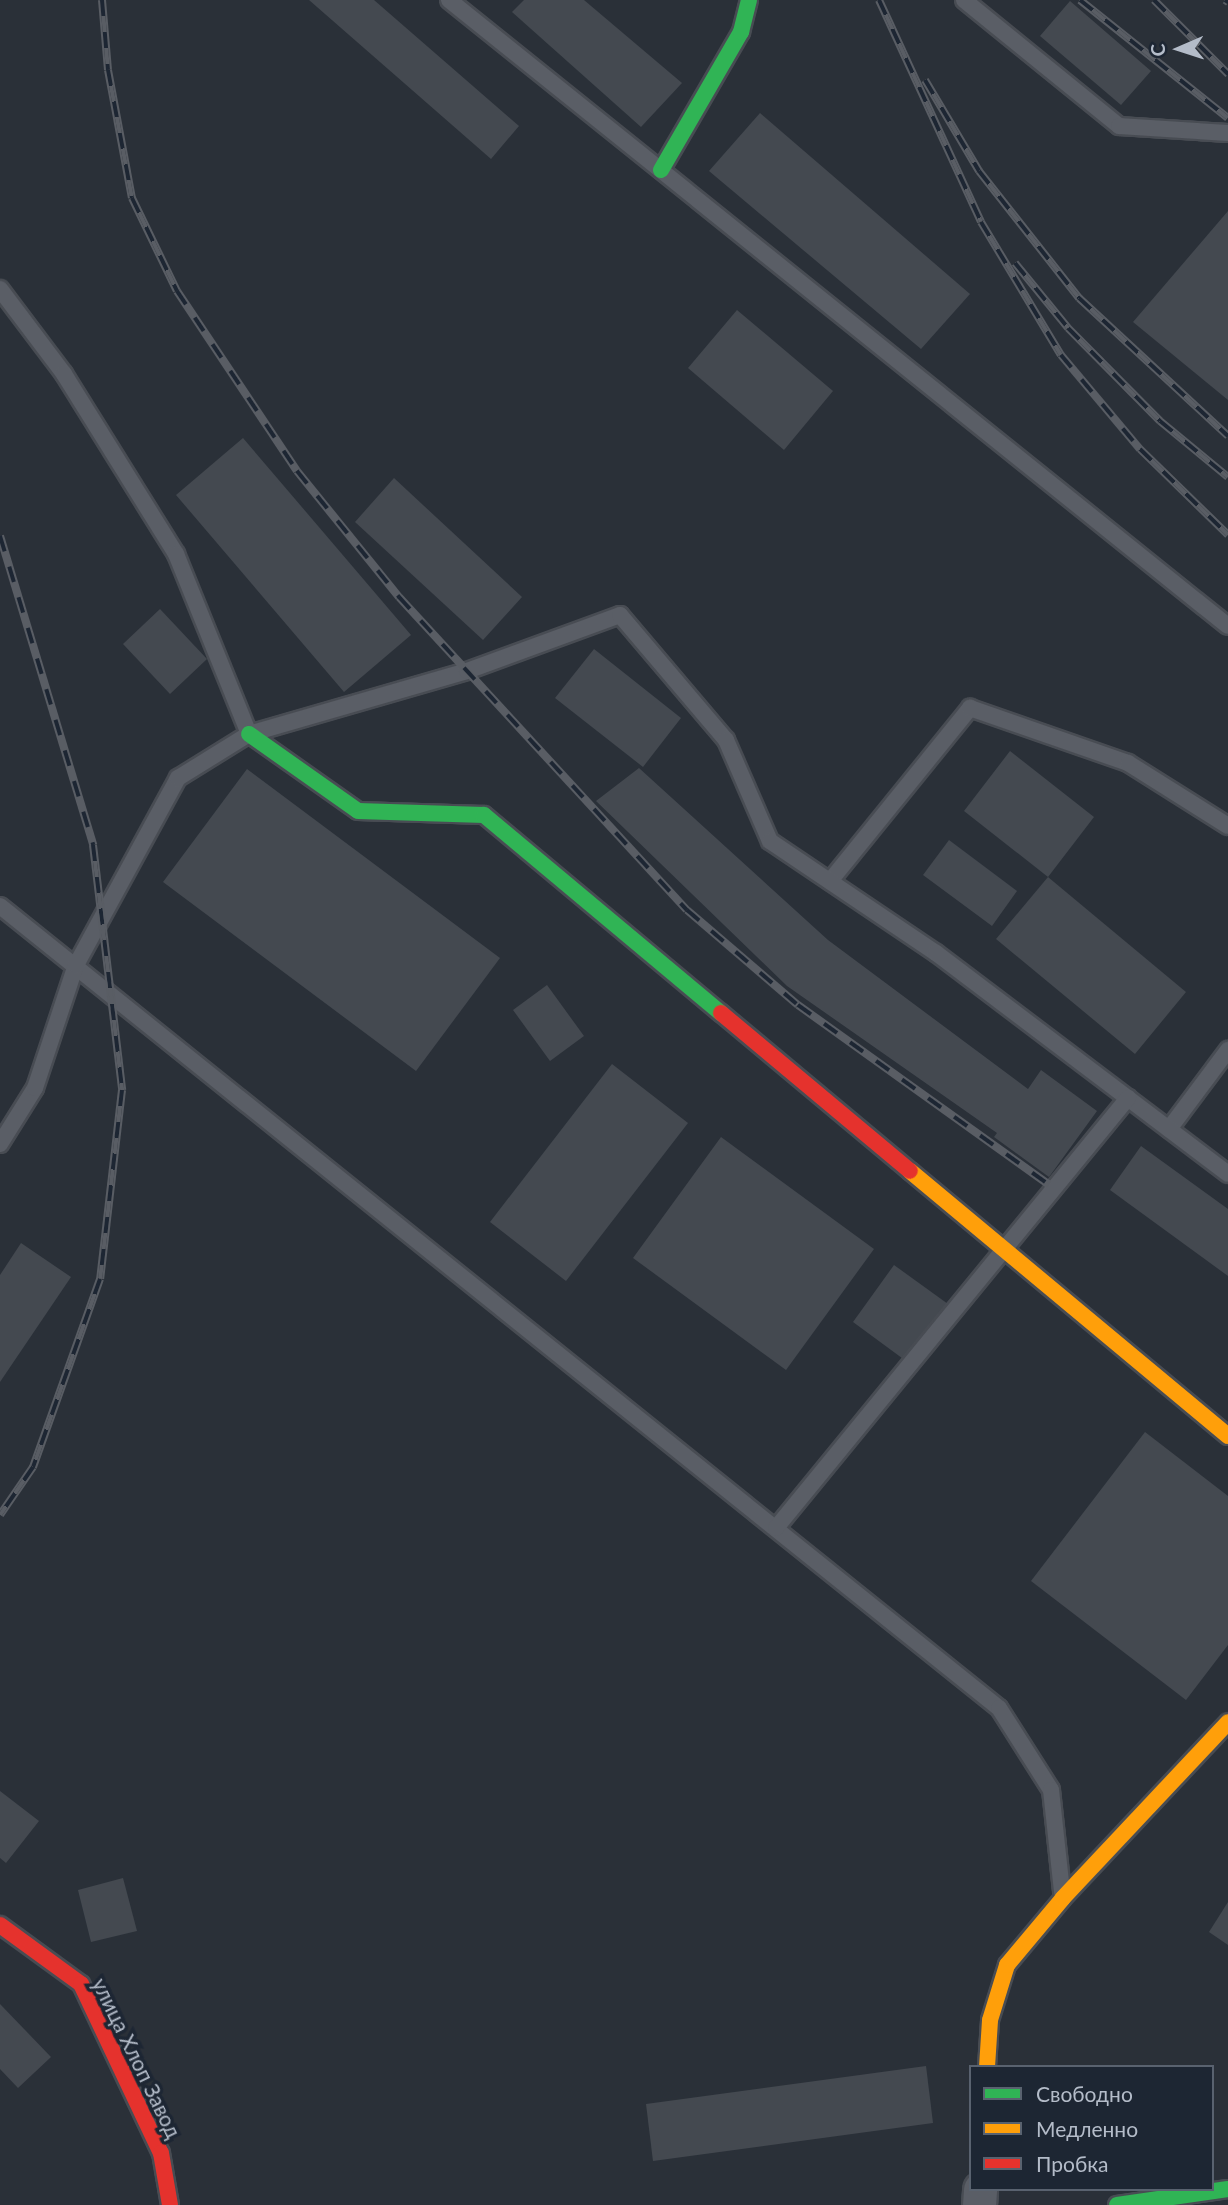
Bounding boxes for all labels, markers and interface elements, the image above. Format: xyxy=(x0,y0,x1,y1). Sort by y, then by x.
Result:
north arrow xyxy=(1144,14,1214,84)
text: С xyxy=(1146,43,1169,57)
street label: улица Хлоп Завод xyxy=(87,1974,187,2142)
legend xyxy=(969,2065,1214,2191)
text: Свободно xyxy=(1036,2081,1133,2106)
text: Медленно xyxy=(1036,2116,1138,2141)
text: Пробка xyxy=(1036,2151,1109,2176)

